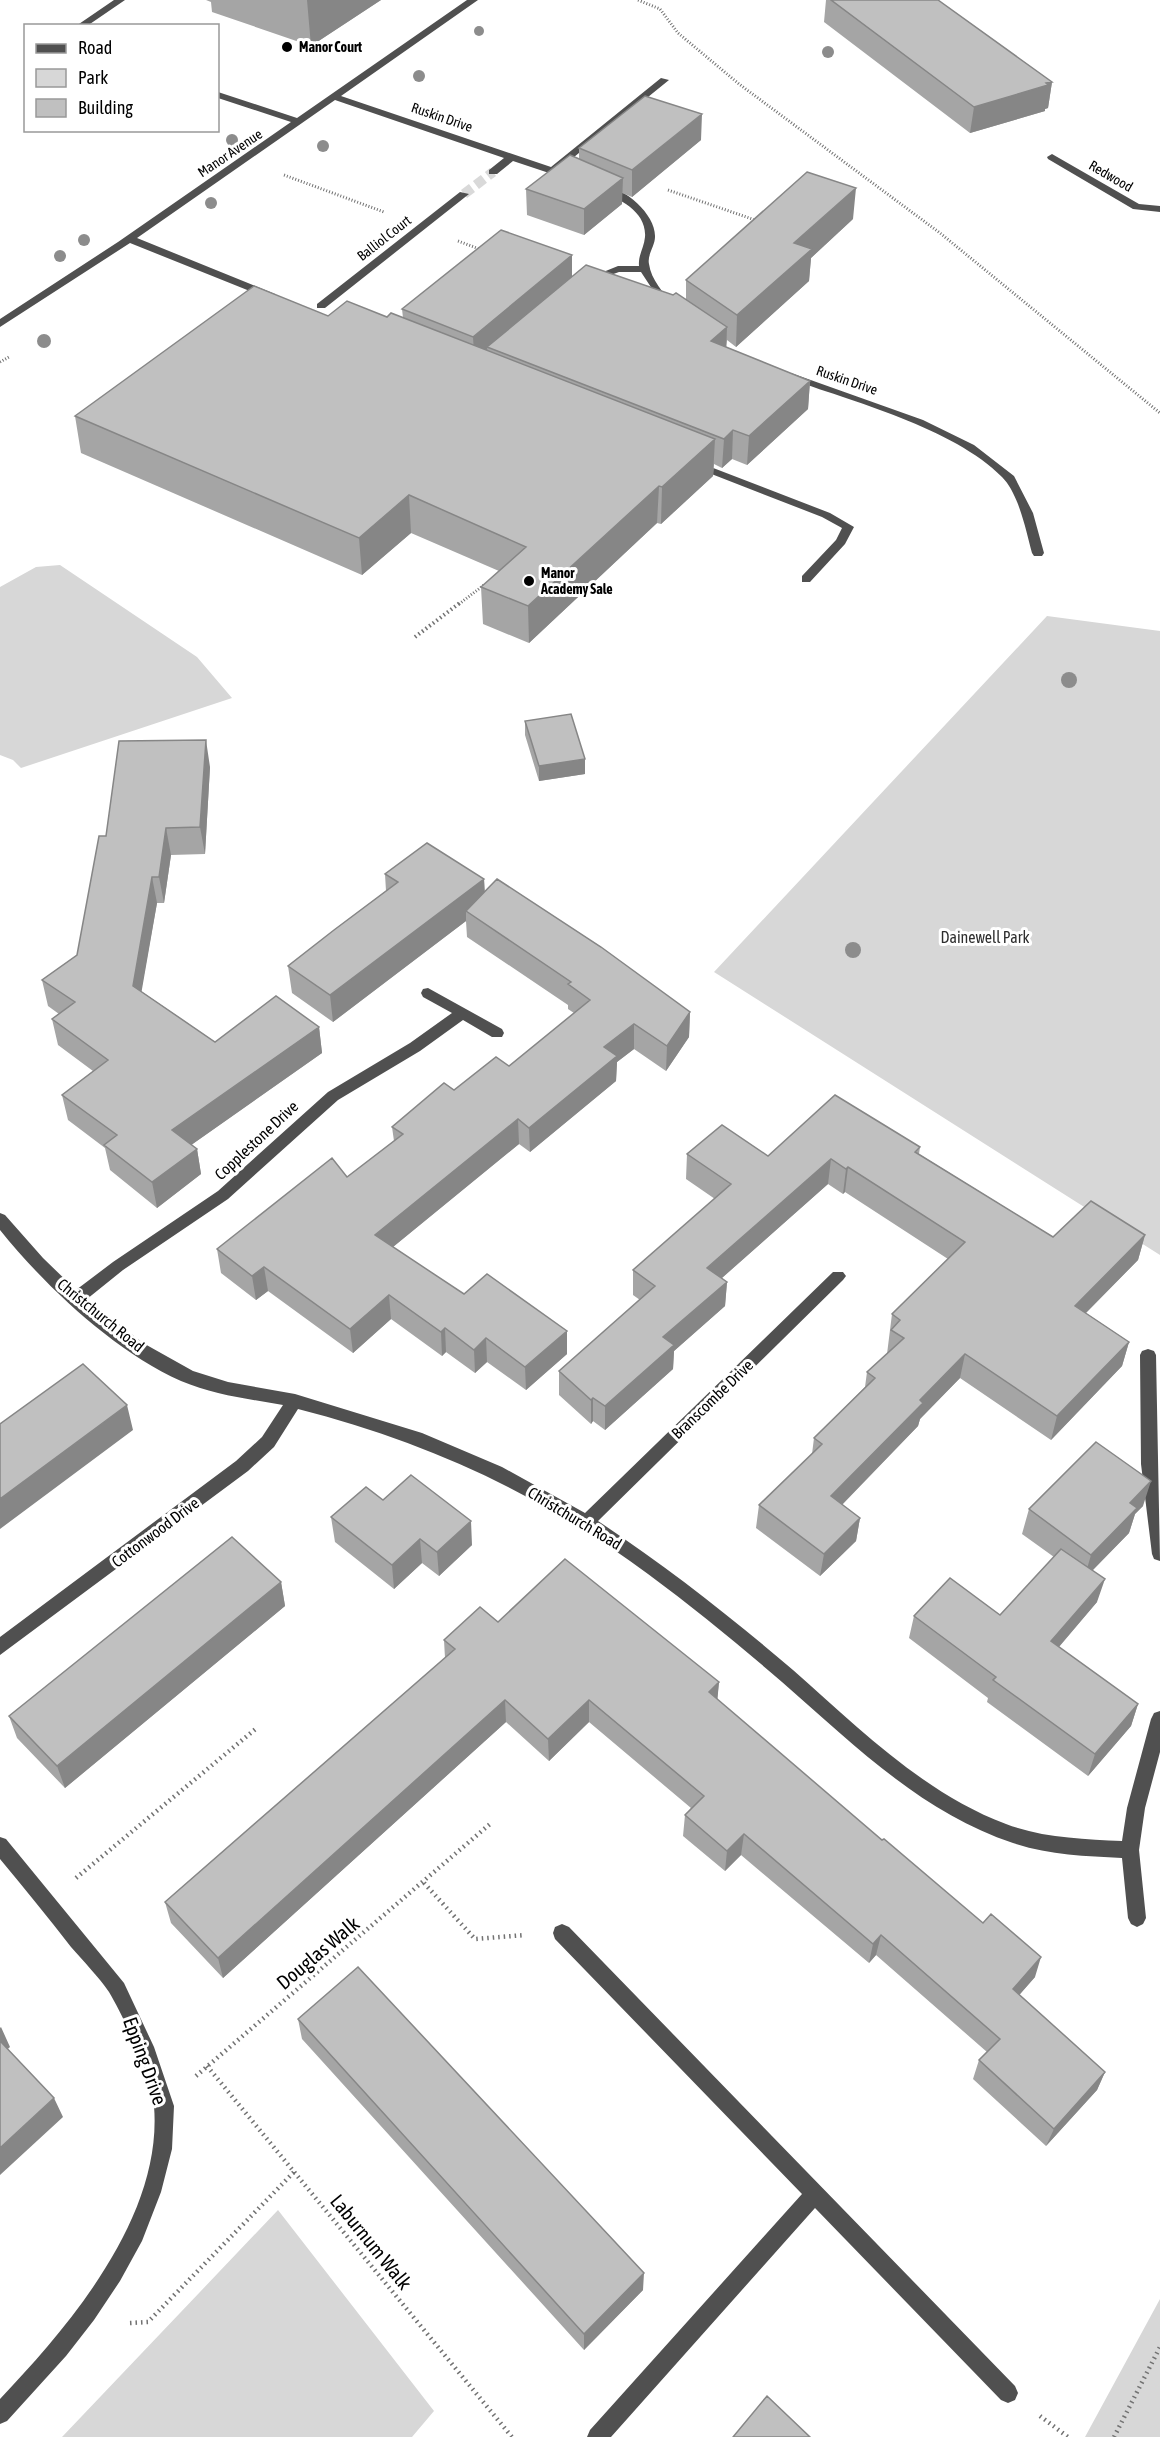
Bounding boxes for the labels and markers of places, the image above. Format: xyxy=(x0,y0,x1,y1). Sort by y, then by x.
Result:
place label: Manor Court xyxy=(299,39,362,55)
marker: Manor Court xyxy=(280,40,294,54)
place label: Manor Academy Sale xyxy=(540,565,613,597)
marker: Manor Academy Sale xyxy=(522,574,536,588)

